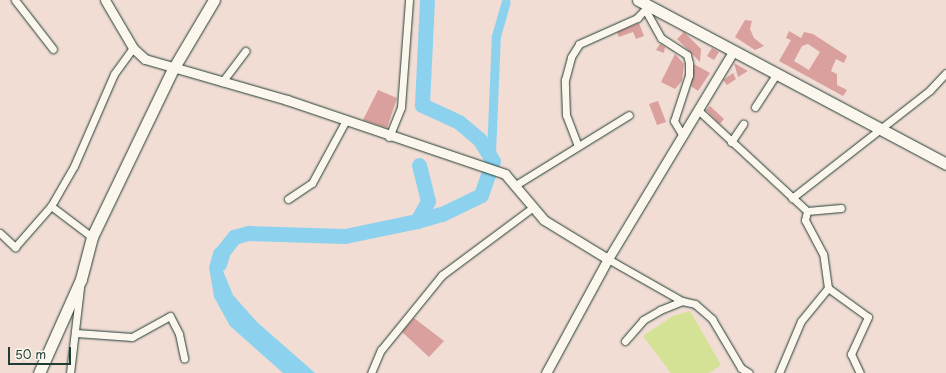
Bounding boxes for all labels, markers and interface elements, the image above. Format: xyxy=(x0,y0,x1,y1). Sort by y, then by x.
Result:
scale bar xyxy=(10,339,73,365)
text: 50 m xyxy=(15,345,46,363)

